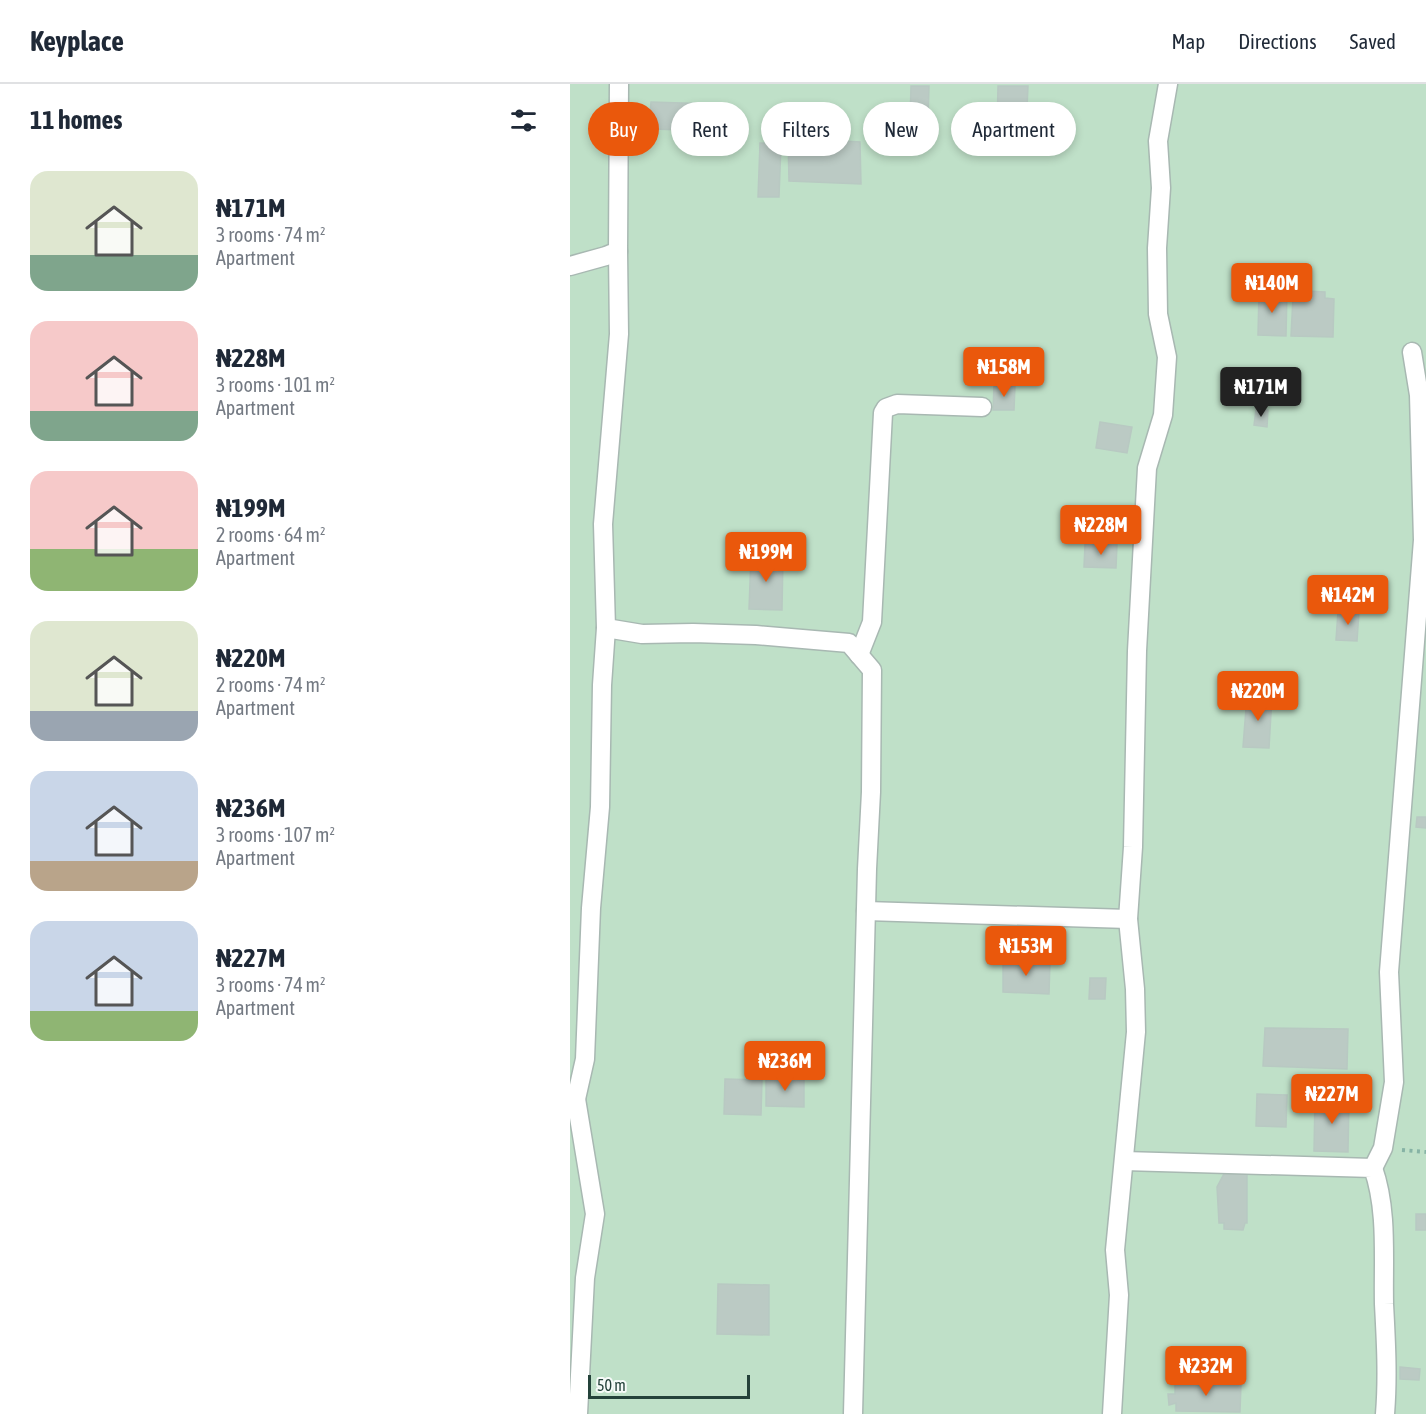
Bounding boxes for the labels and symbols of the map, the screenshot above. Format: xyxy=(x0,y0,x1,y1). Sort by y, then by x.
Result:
pin: ₦140M xyxy=(1230,263,1314,314)
pin: ₦158M xyxy=(962,347,1046,398)
pin: ₦171M xyxy=(1219,367,1303,418)
pin: ₦228M xyxy=(1059,505,1143,556)
pin: ₦199M xyxy=(724,532,808,583)
pin: ₦142M xyxy=(1306,575,1390,626)
pin: ₦220M xyxy=(1216,671,1300,722)
pin: ₦153M xyxy=(984,926,1068,977)
pin: ₦236M xyxy=(743,1041,827,1092)
pin: ₦227M xyxy=(1290,1074,1374,1125)
pin: ₦232M xyxy=(1164,1346,1248,1397)
scale bar xyxy=(588,1372,750,1400)

